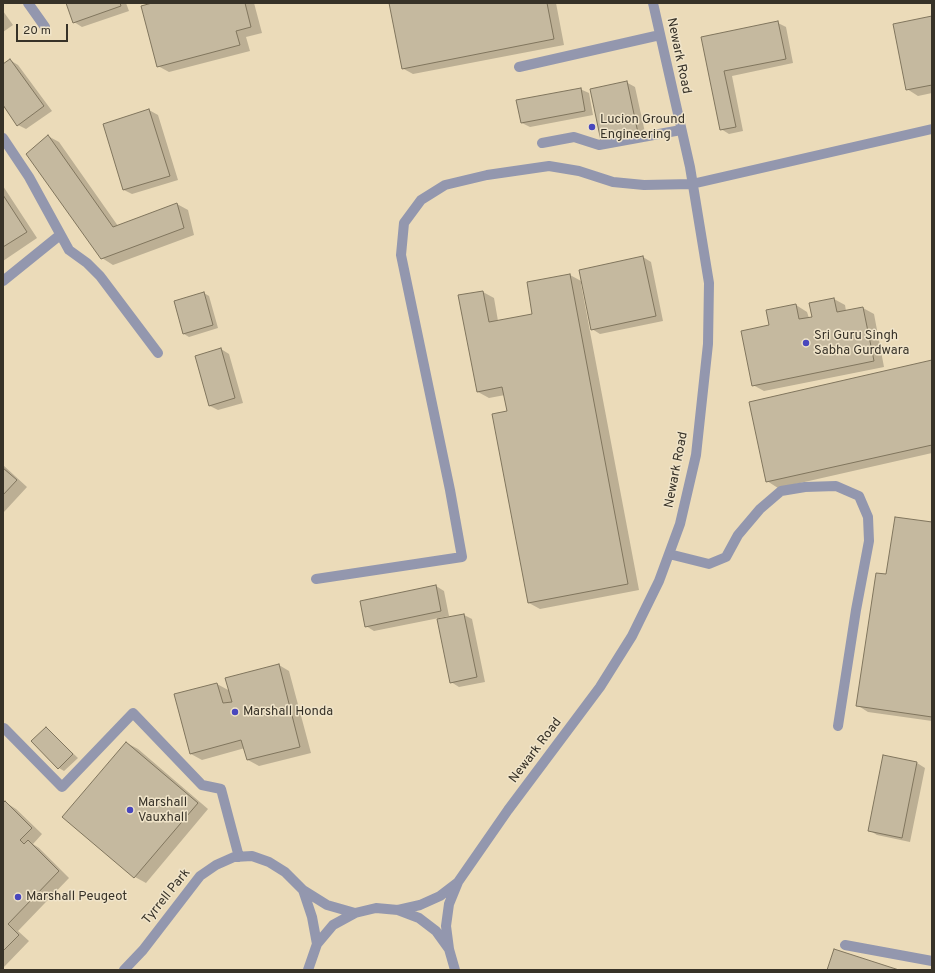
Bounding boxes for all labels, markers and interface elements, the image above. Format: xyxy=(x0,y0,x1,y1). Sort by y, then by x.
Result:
scale bar xyxy=(18,16,70,42)
street label: Newark Road xyxy=(662,17,694,95)
text: 20 m xyxy=(23,23,51,39)
place label: Lucion Ground Engineering xyxy=(600,112,685,143)
marker: Lucion Ground Engineering xyxy=(587,122,597,132)
place label: Sri Guru Singh Sabha Gurdwara xyxy=(814,328,909,359)
marker: Sri Guru Singh Sabha Gurdwara xyxy=(801,338,811,348)
street label: Newark Road xyxy=(662,431,692,509)
place label: Marshall Honda xyxy=(243,704,333,720)
marker: Marshall Honda xyxy=(230,707,240,717)
street label: Newark Road xyxy=(507,715,565,787)
place label: Marshall Vauxhall xyxy=(138,795,188,826)
marker: Marshall Vauxhall xyxy=(125,805,135,815)
street label: Tyrrell Park xyxy=(140,866,194,928)
place label: Marshall Peugeot xyxy=(26,889,127,905)
marker: Marshall Peugeot xyxy=(13,892,23,902)

